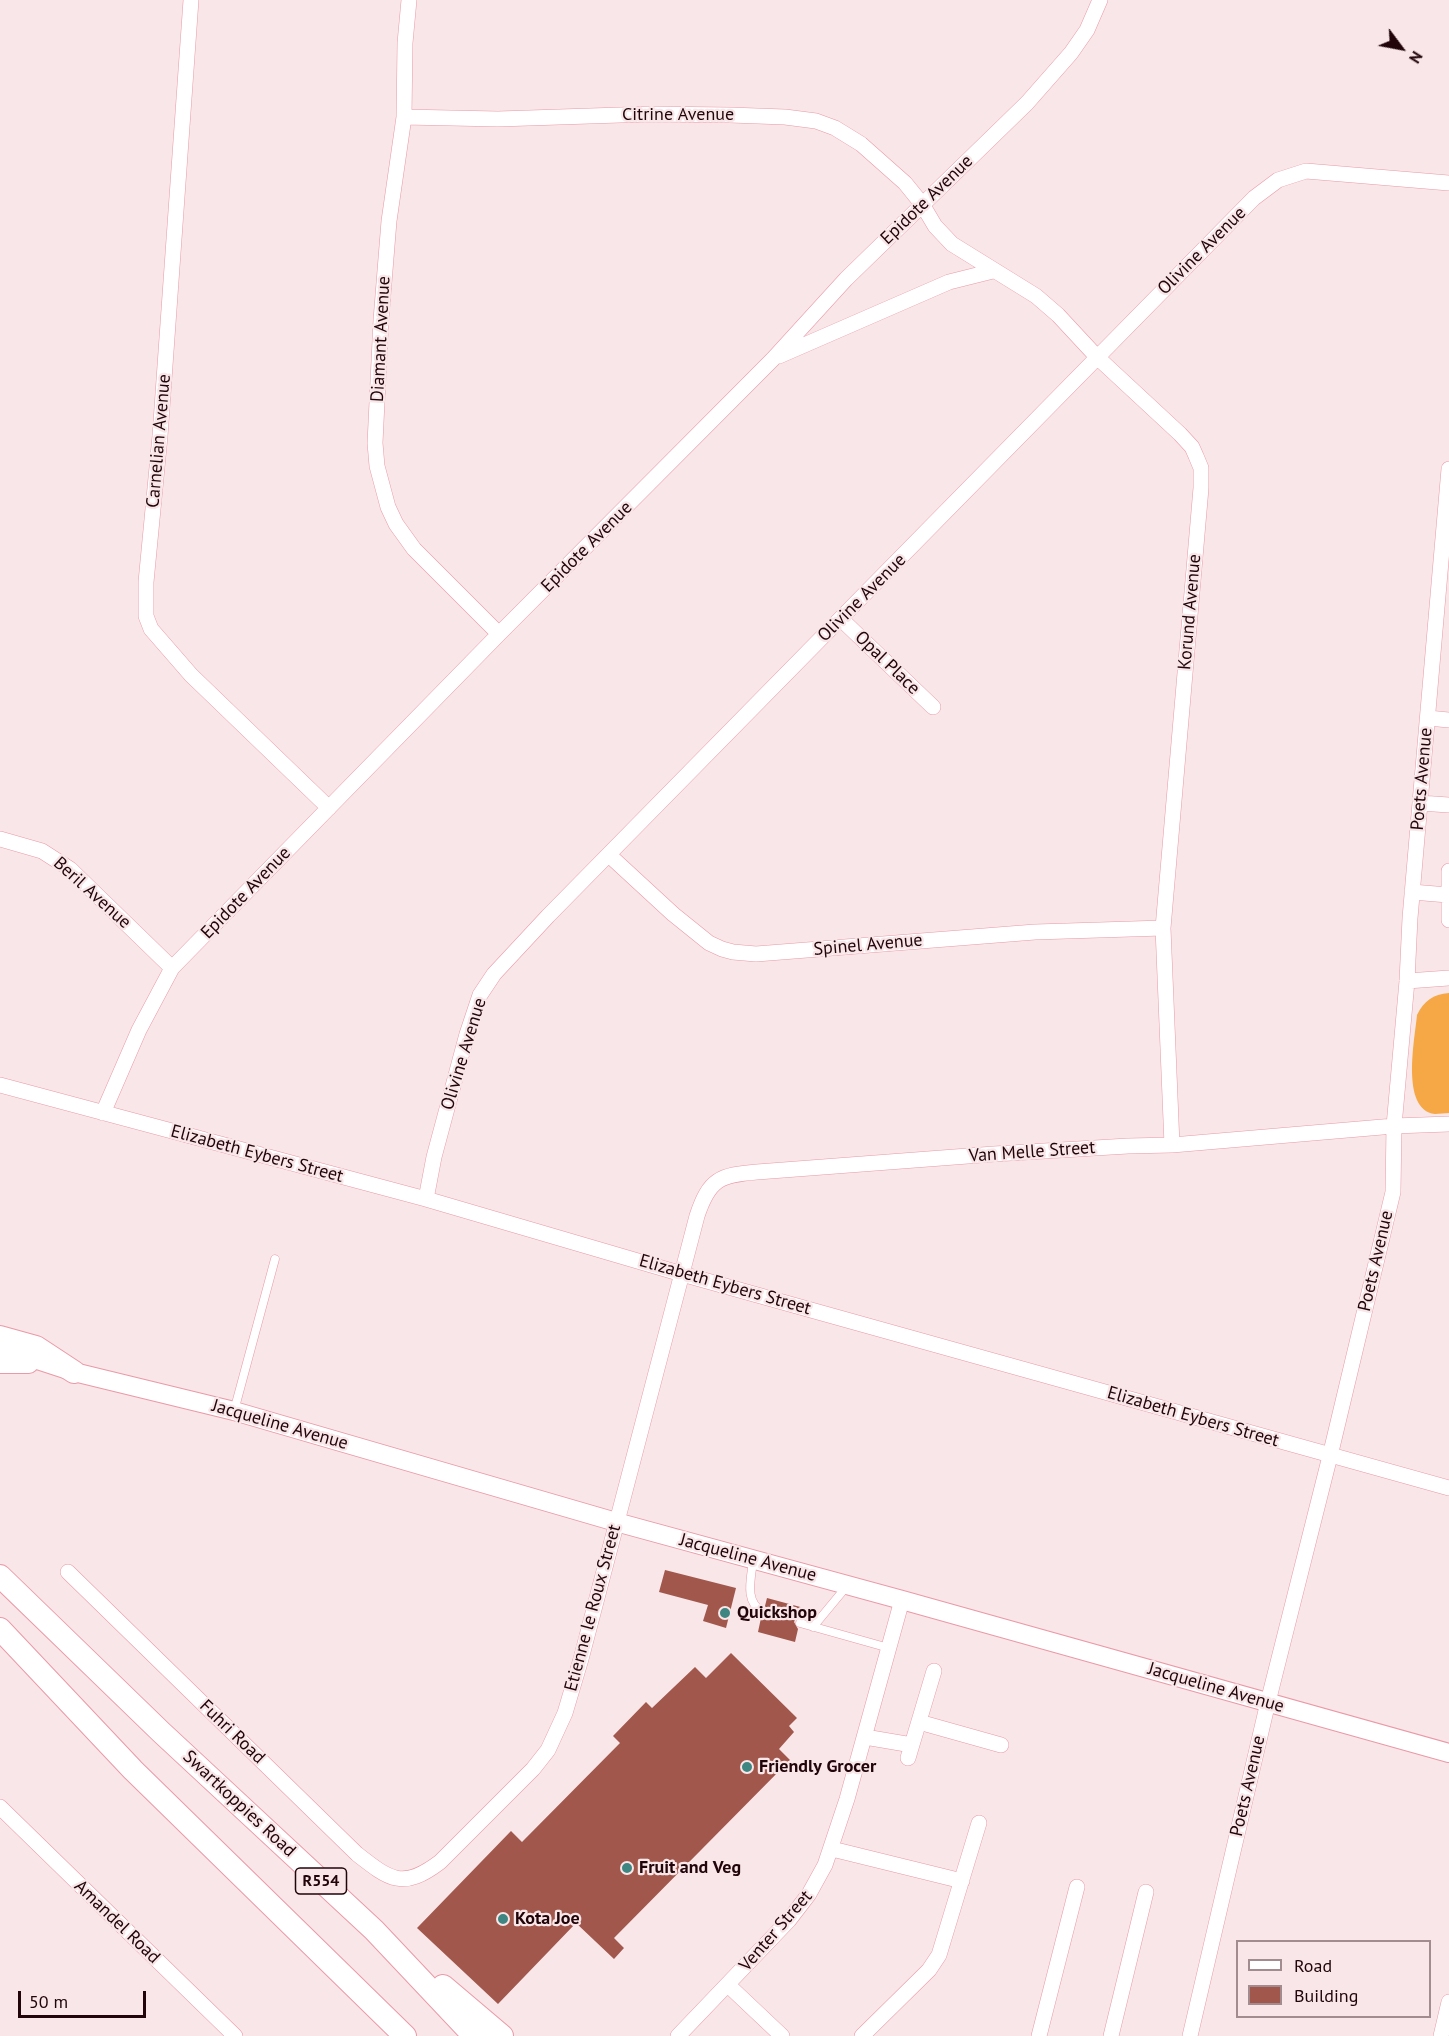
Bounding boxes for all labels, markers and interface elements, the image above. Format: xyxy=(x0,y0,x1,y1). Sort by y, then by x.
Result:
north arrow xyxy=(1371,18,1431,78)
text: N xyxy=(1405,48,1428,67)
street label: Citrine Avenue xyxy=(622,104,734,126)
street label: Epidote Avenue xyxy=(876,151,978,249)
street label: Olivine Avenue xyxy=(1153,202,1251,300)
street label: Diamant Avenue xyxy=(367,276,395,402)
street label: Carnelian Avenue xyxy=(142,373,176,509)
street label: Epidote Avenue xyxy=(537,497,637,597)
street label: Olivine Avenue xyxy=(813,549,911,647)
street label: Korund Avenue xyxy=(1174,553,1206,671)
street label: Opal Place xyxy=(850,627,924,699)
street label: Poets Avenue xyxy=(1407,727,1437,831)
street label: Epidote Avenue xyxy=(197,842,295,944)
street label: Beril Avenue xyxy=(49,853,135,933)
street label: Spinel Avenue xyxy=(813,929,923,961)
street label: Olivine Avenue xyxy=(437,995,491,1113)
street label: Elizabeth Eybers Street xyxy=(168,1121,346,1187)
street label: Van Melle Street xyxy=(968,1137,1096,1167)
street label: Poets Avenue xyxy=(1354,1208,1398,1314)
street label: Elizabeth Eybers Street xyxy=(637,1250,813,1320)
street label: Elizabeth Eybers Street xyxy=(1105,1382,1281,1452)
street label: Jacqueline Avenue xyxy=(210,1395,350,1455)
street label: Etienne le Roux Street xyxy=(560,1522,626,1694)
street label: Jacqueline Avenue xyxy=(677,1529,819,1587)
place label: Quickshop xyxy=(737,1602,817,1624)
marker: Quickshop xyxy=(718,1606,732,1620)
street label: Jacqueline Avenue xyxy=(1146,1658,1286,1718)
street label: Fuhri Road xyxy=(195,1696,269,1768)
street label: Poets Avenue xyxy=(1226,1733,1270,1839)
street label: Swartkoppies Road xyxy=(178,1746,300,1862)
place label: Friendly Grocer xyxy=(759,1756,876,1778)
marker: Friendly Grocer xyxy=(740,1760,754,1774)
place label: Fruit and Veg xyxy=(639,1857,741,1879)
marker: Fruit and Veg xyxy=(620,1861,634,1875)
road number: R554 xyxy=(296,1868,346,1894)
street label: Amandel Road xyxy=(70,1876,164,1968)
street label: Venter Street xyxy=(735,1886,817,1976)
place label: Kota Joe xyxy=(515,1908,580,1930)
marker: Kota Joe xyxy=(496,1912,510,1926)
legend xyxy=(1236,1940,1431,2018)
text: Road xyxy=(1294,1954,1332,1977)
scale bar xyxy=(21,1979,148,2017)
text: Building xyxy=(1294,1984,1358,2007)
text: 50 m xyxy=(29,1990,68,2013)

